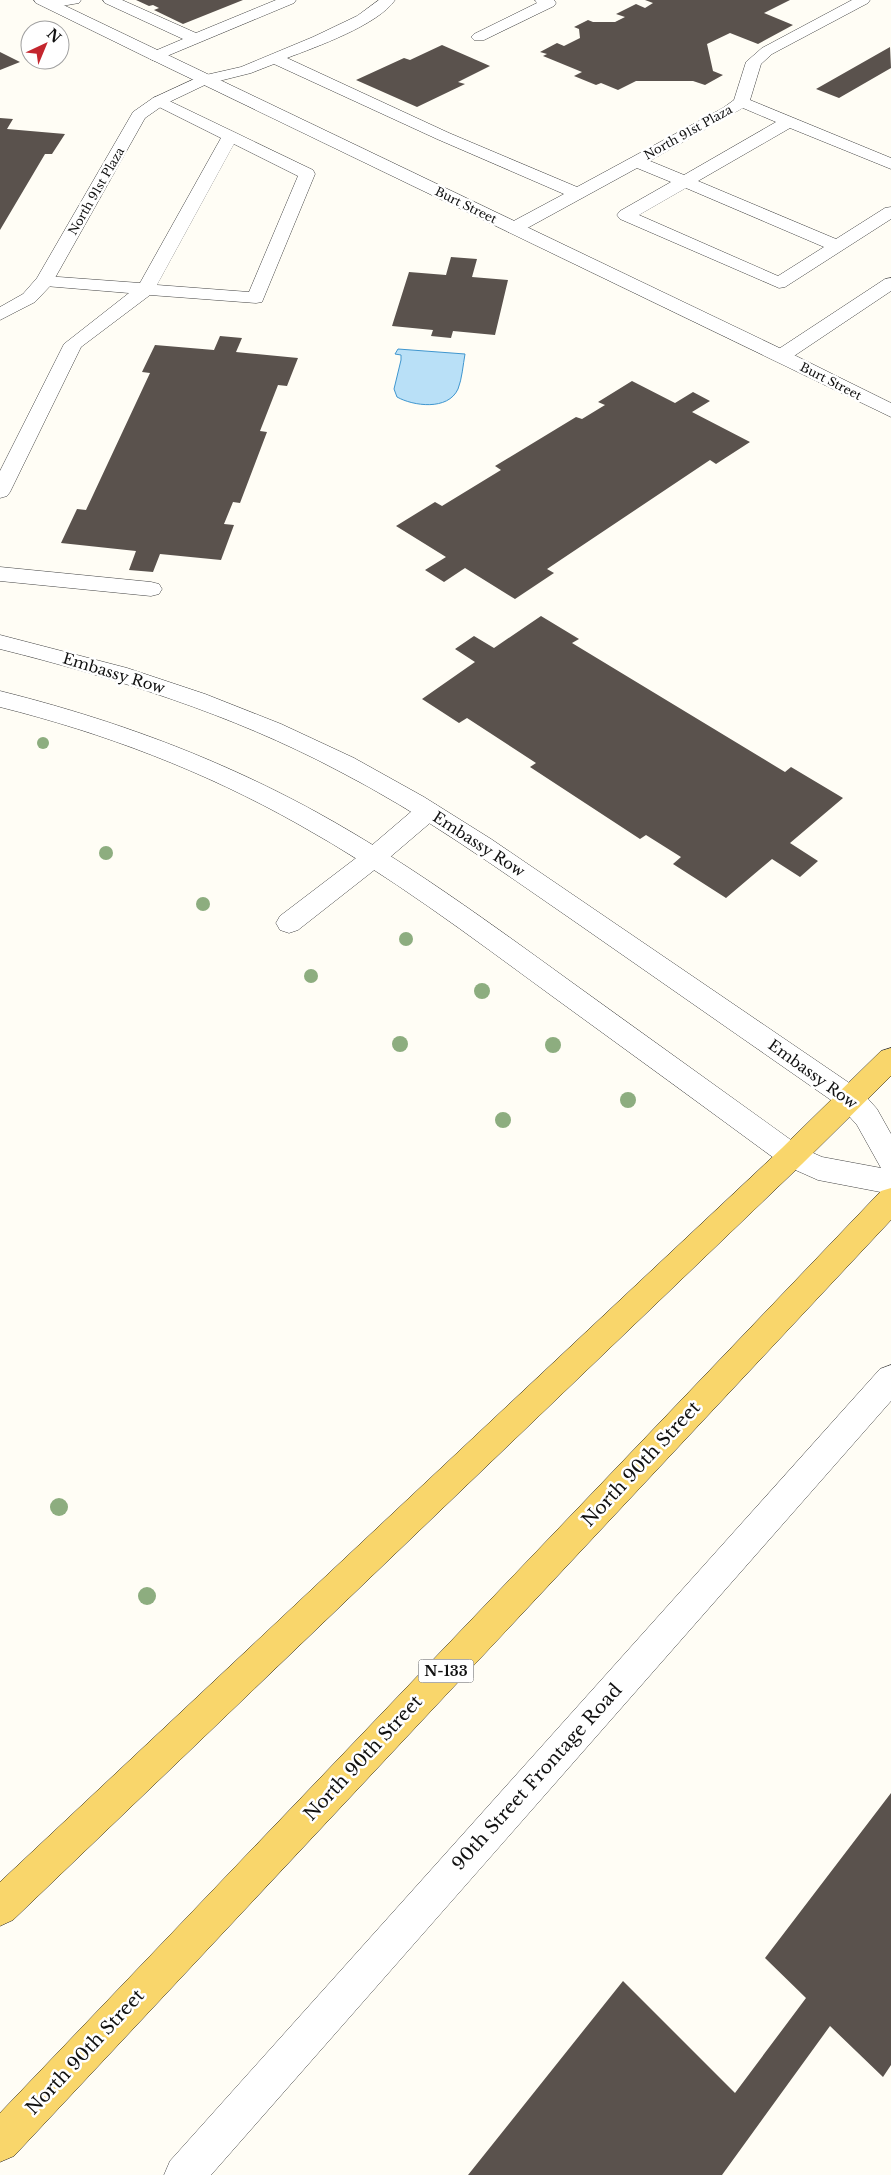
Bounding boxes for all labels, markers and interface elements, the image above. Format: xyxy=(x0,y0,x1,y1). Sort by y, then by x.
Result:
north arrow xyxy=(20,20,70,70)
text: N xyxy=(43,25,65,47)
street label: North 91st Plaza xyxy=(641,101,735,163)
street label: North 91st Plaza xyxy=(65,144,127,238)
street label: Burt Street xyxy=(433,184,500,227)
street label: Burt Street xyxy=(798,359,865,403)
street label: Embassy Row xyxy=(61,648,168,698)
street label: Embassy Row xyxy=(429,807,529,881)
street label: Embassy Row xyxy=(765,1035,862,1113)
street label: North 90th Street xyxy=(577,1397,705,1531)
road number: N-133 xyxy=(418,1660,474,1682)
street label: 90th Street Frontage Road xyxy=(447,1679,627,1875)
street label: North 90th Street xyxy=(299,1691,427,1825)
street label: North 90th Street xyxy=(21,1985,149,2119)

